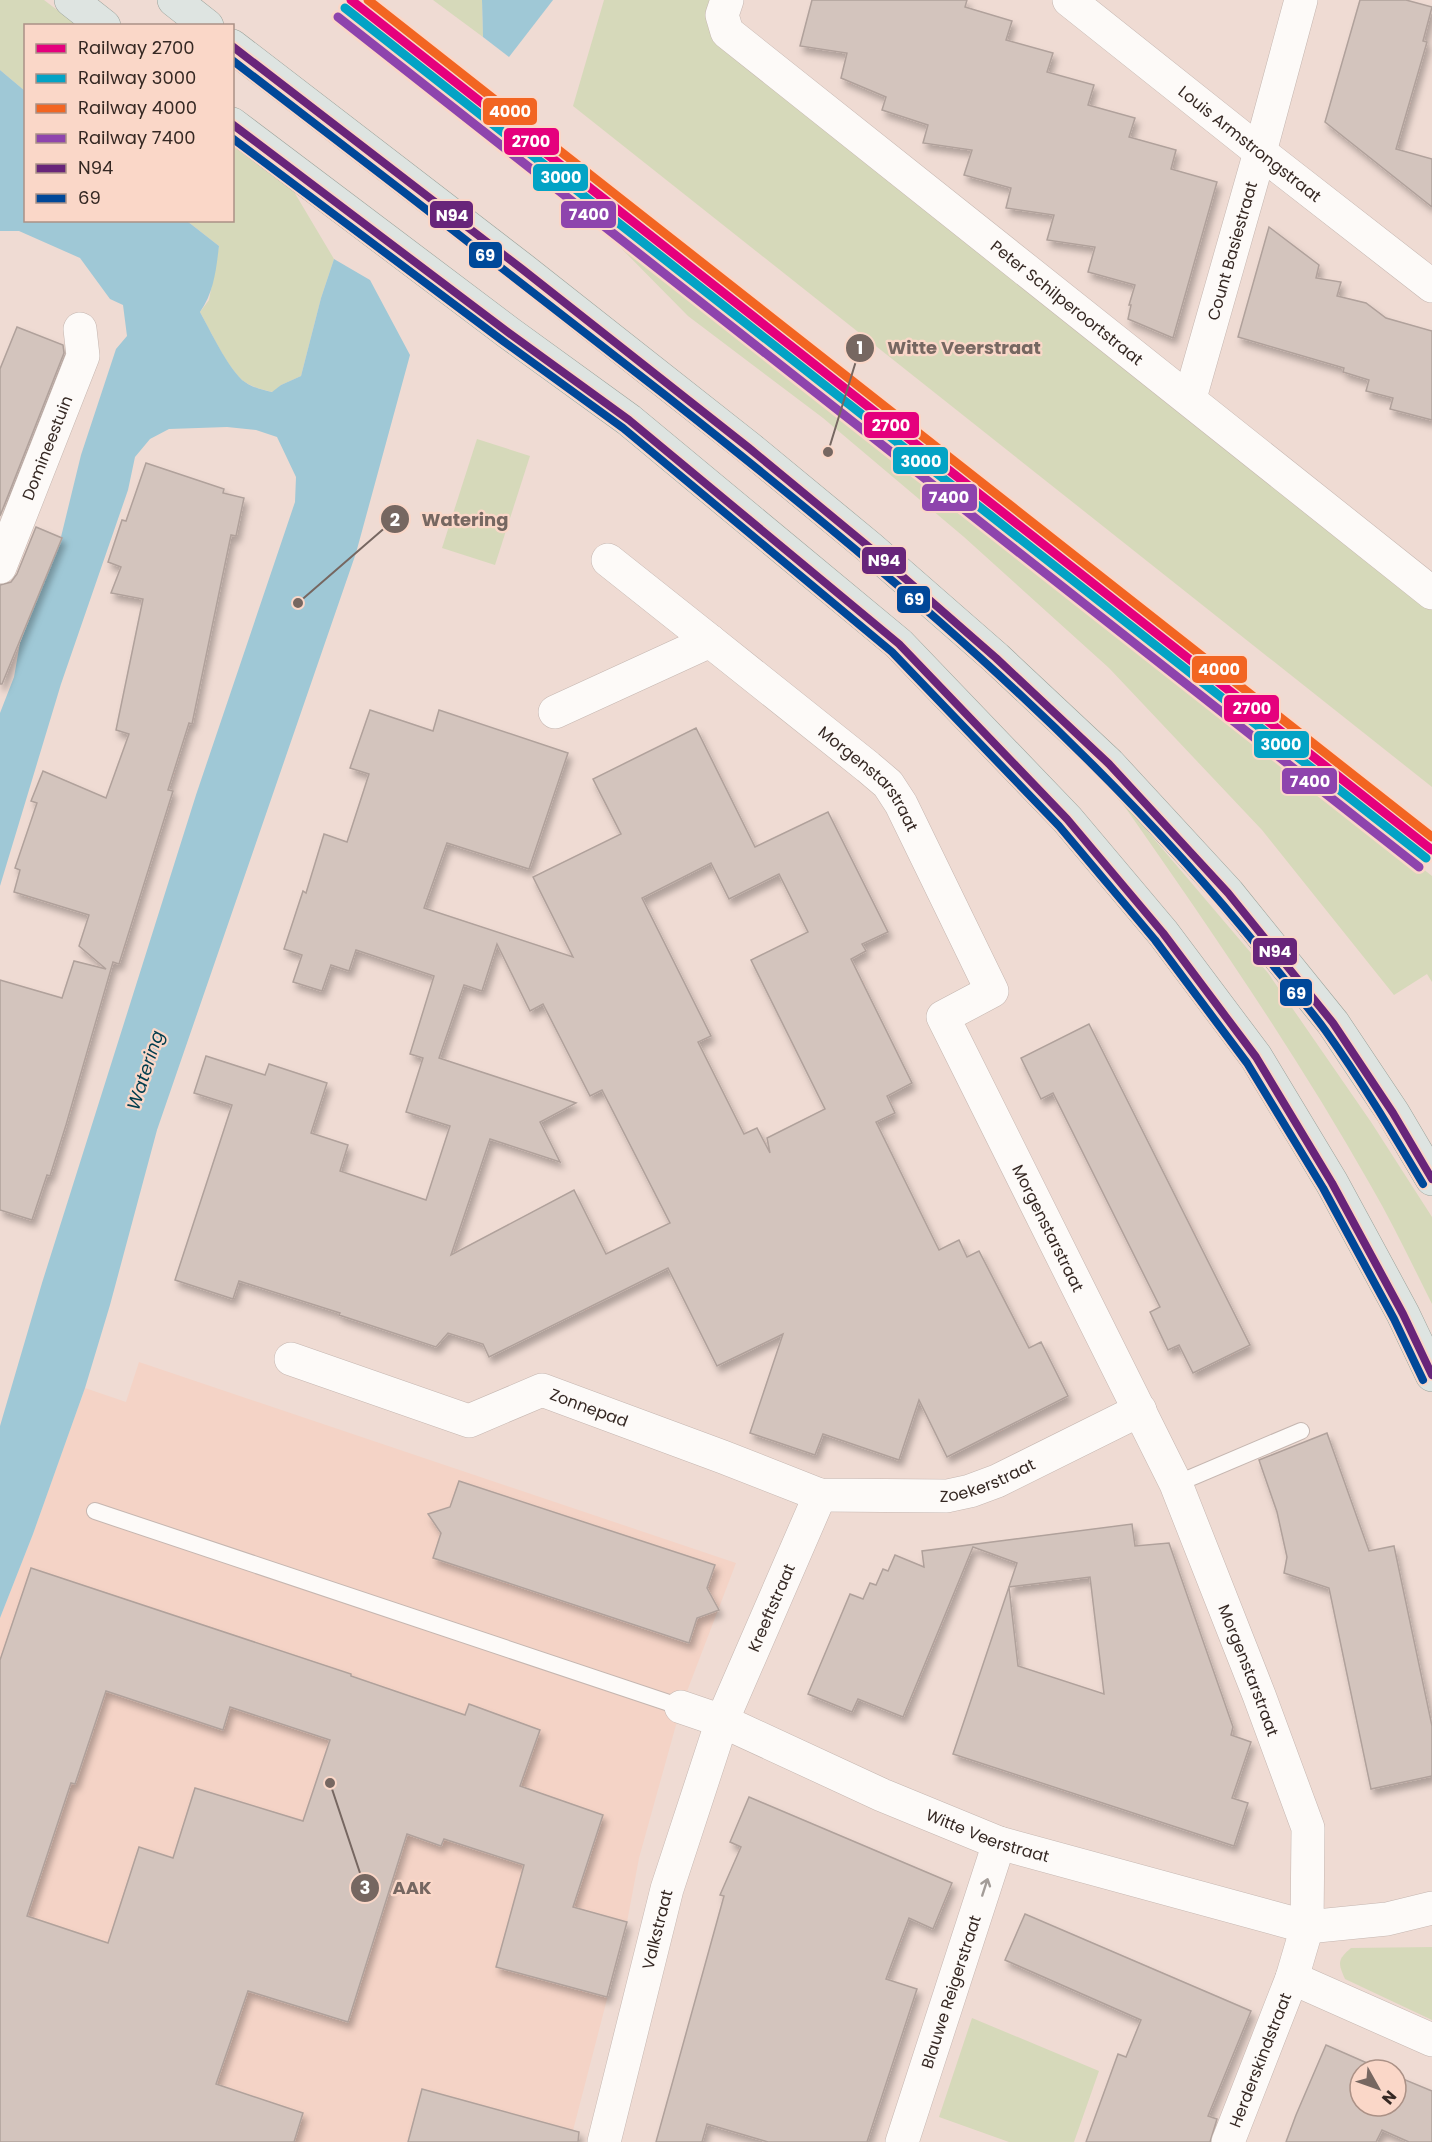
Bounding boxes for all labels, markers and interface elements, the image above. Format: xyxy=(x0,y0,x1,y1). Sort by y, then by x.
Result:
legend xyxy=(24,24,234,222)
text: Railway 2700 xyxy=(78,35,195,60)
text: Railway 3000 xyxy=(78,65,196,90)
street label: Louis Armstrongstraat xyxy=(1174,80,1326,207)
text: Railway 4000 xyxy=(78,95,197,120)
line badge: 4000 xyxy=(482,97,538,126)
text: 4000 xyxy=(489,100,531,123)
text: Railway 7400 xyxy=(78,125,196,150)
line badge: 2700 xyxy=(503,127,560,156)
text: 2700 xyxy=(512,130,550,153)
text: N94 xyxy=(78,155,113,180)
line badge: 3000 xyxy=(532,163,589,192)
text: 3000 xyxy=(541,166,581,189)
street label: Count Basiestraat xyxy=(1201,178,1263,323)
text: 69 xyxy=(78,185,101,210)
line badge: N94 xyxy=(429,200,474,229)
line badge: 7400 xyxy=(560,200,617,229)
text: 7400 xyxy=(569,203,609,226)
text: N94 xyxy=(436,204,469,227)
street label: Peter Schilperoortstraat xyxy=(986,235,1148,371)
line badge: 69 xyxy=(468,241,503,269)
text: 69 xyxy=(475,244,495,267)
callout: Witte Veerstraat xyxy=(845,330,1053,366)
text: 1 xyxy=(857,335,863,360)
text: Witte Veerstraat xyxy=(887,335,1041,360)
street label: Domineestuin xyxy=(16,392,78,504)
line badge: 2700 xyxy=(863,411,920,439)
text: 2700 xyxy=(872,414,910,437)
line badge: 3000 xyxy=(892,446,949,475)
text: 3000 xyxy=(901,450,941,473)
line badge: 7400 xyxy=(921,483,978,512)
text: 7400 xyxy=(929,486,969,509)
callout: Watering xyxy=(380,501,521,537)
text: 2 xyxy=(390,507,400,532)
text: Watering xyxy=(422,507,508,532)
line badge: N94 xyxy=(861,546,907,575)
text: N94 xyxy=(868,549,901,572)
line badge: 69 xyxy=(896,585,931,614)
text: 69 xyxy=(904,588,924,611)
line badge: 4000 xyxy=(1191,655,1248,684)
text: 4000 xyxy=(1198,658,1240,681)
line badge: 2700 xyxy=(1223,694,1280,723)
text: 2700 xyxy=(1233,697,1271,720)
street label: Morgenstarstraat xyxy=(814,720,924,835)
line badge: 3000 xyxy=(1253,730,1310,759)
text: 3000 xyxy=(1261,733,1301,756)
line badge: 7400 xyxy=(1281,767,1338,795)
text: 7400 xyxy=(1290,770,1330,793)
line badge: N94 xyxy=(1252,937,1298,966)
text: N94 xyxy=(1259,940,1292,963)
line badge: 69 xyxy=(1279,978,1313,1007)
text: 69 xyxy=(1286,982,1306,1005)
water label: Watering xyxy=(120,1027,170,1113)
street label: Morgenstarstraat xyxy=(1007,1160,1090,1296)
street label: Zonnepad xyxy=(547,1382,631,1432)
street label: Zoekerstraat xyxy=(940,1452,1039,1508)
street label: Kreeftstraat xyxy=(742,1560,800,1655)
street label: Morgenstarstraat xyxy=(1213,1601,1285,1740)
street label: Witte Veerstraat xyxy=(923,1803,1052,1868)
callout: AAK xyxy=(350,1870,443,1906)
text: 3 xyxy=(360,1875,370,1900)
text: AAK xyxy=(392,1875,432,1900)
one-way arrow xyxy=(980,1878,991,1896)
street label: Valkstraat xyxy=(636,1887,678,1972)
street label: Blauwe Reigerstraat xyxy=(915,1912,986,2071)
street label: Herderskindstraat xyxy=(1223,1989,1297,2131)
north arrow xyxy=(1348,2058,1408,2118)
text: N xyxy=(1376,2085,1402,2109)

